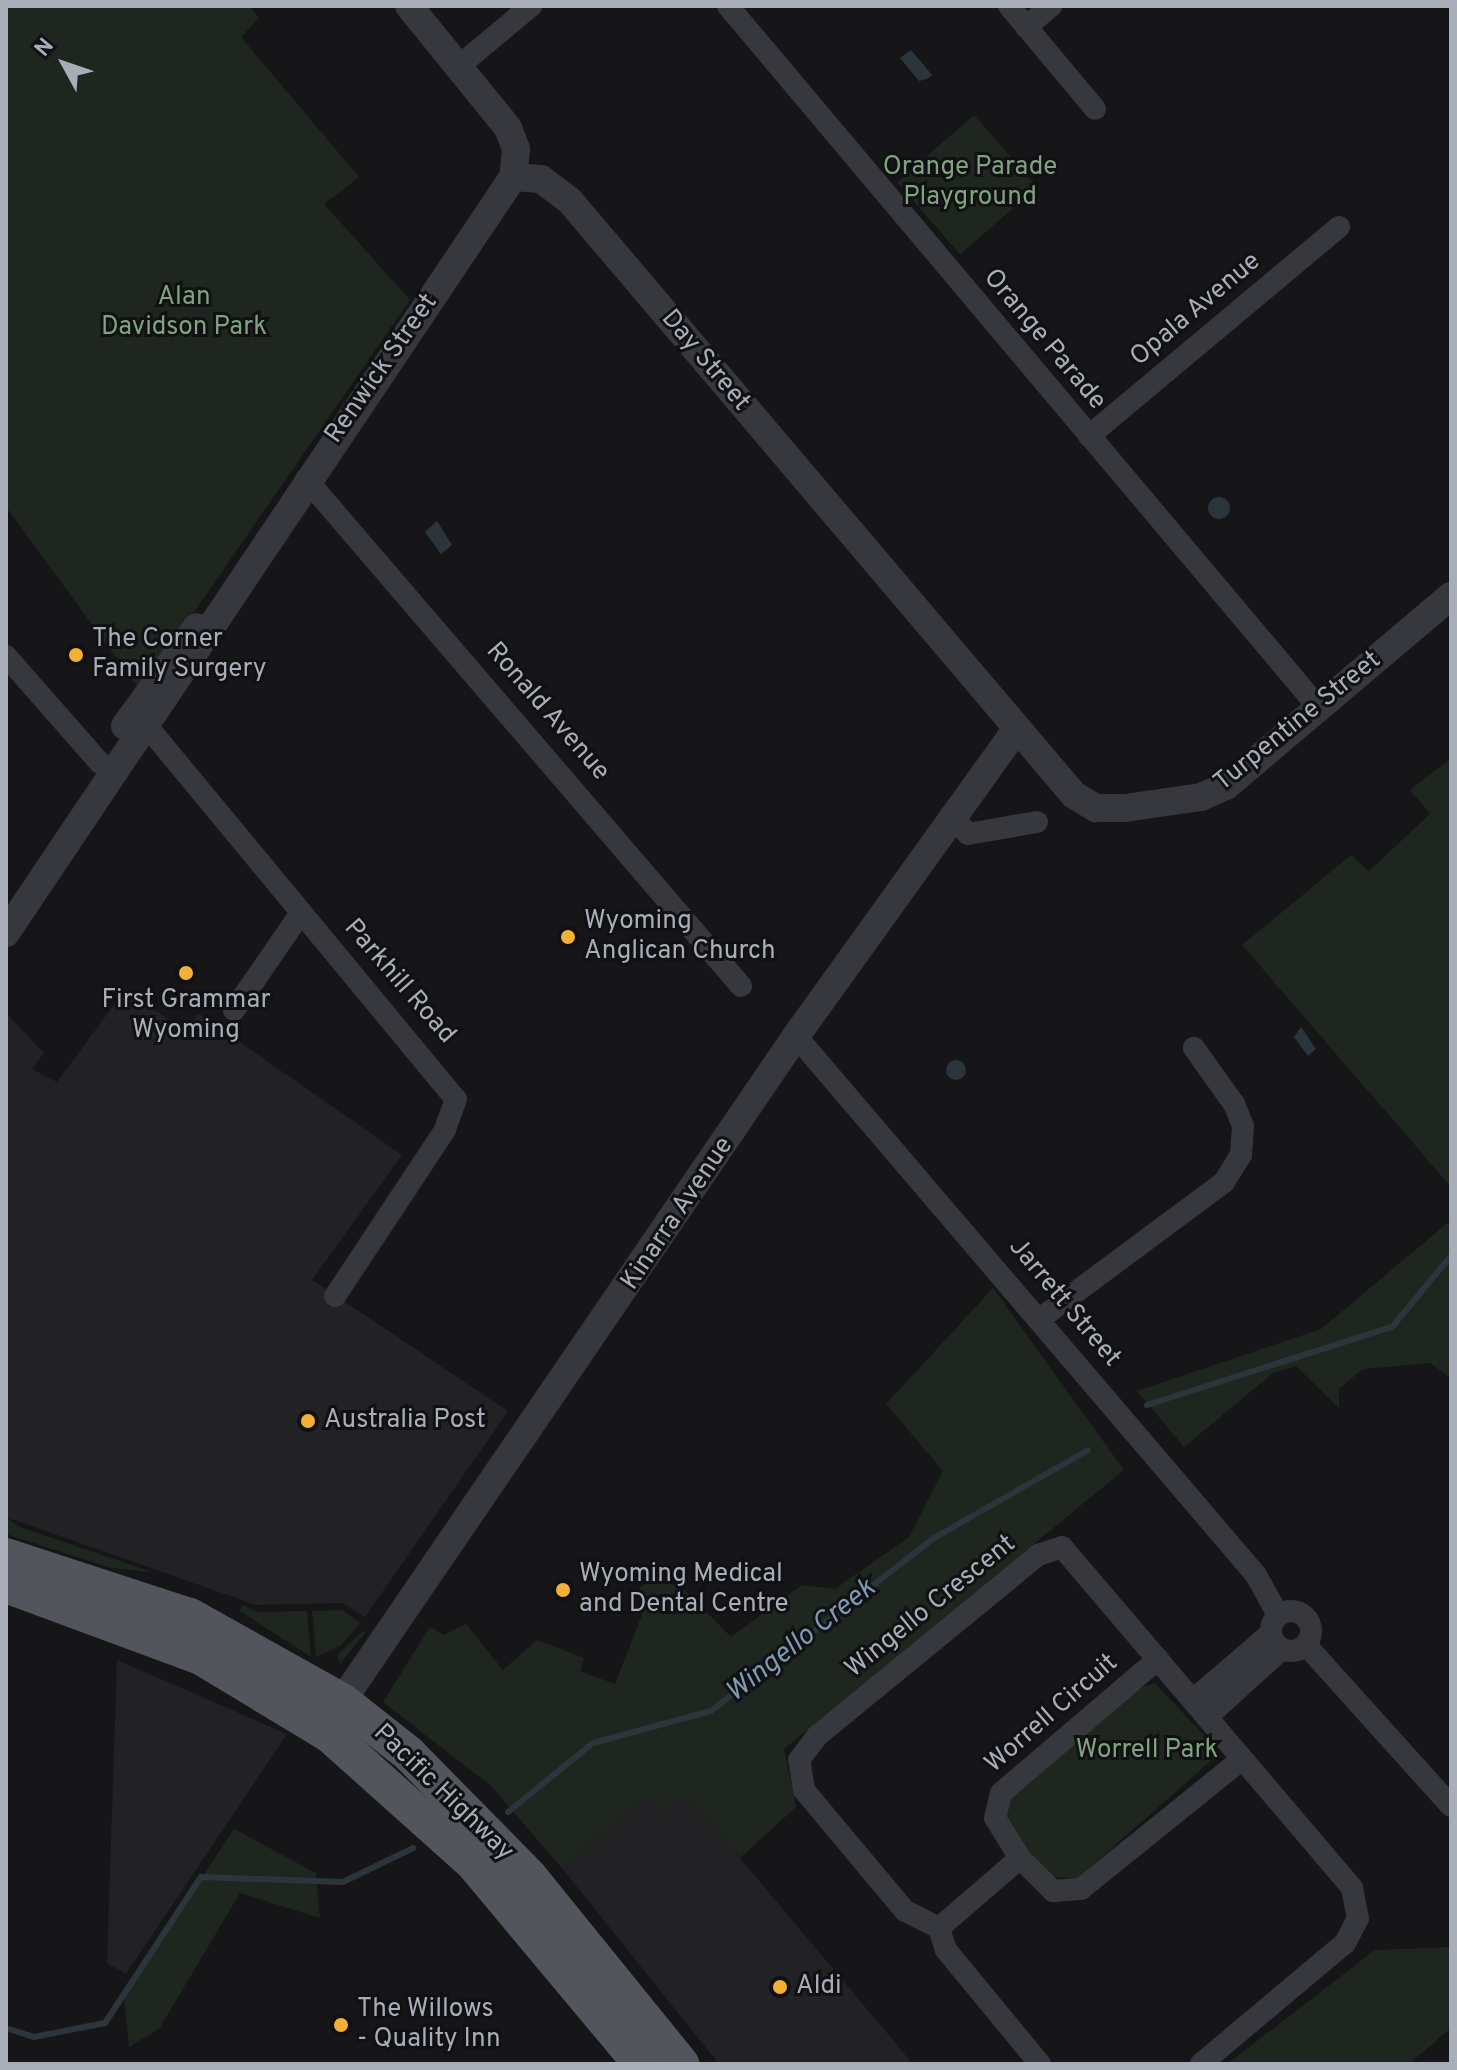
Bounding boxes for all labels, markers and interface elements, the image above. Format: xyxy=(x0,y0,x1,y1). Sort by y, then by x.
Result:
north arrow xyxy=(24,24,104,104)
text: N xyxy=(30,34,61,63)
park label: Orange Parade Playground xyxy=(883,152,1057,214)
street label: Opala Avenue xyxy=(1124,246,1268,374)
street label: Orange Parade xyxy=(976,263,1112,417)
park label: Alan Davidson Park xyxy=(101,282,267,344)
street label: Renwick Street xyxy=(319,288,445,450)
street label: Day Street xyxy=(654,304,756,418)
place label: The Corner Family Surgery xyxy=(92,624,267,686)
street label: Ronald Avenue xyxy=(478,636,616,788)
street label: Turpentine Street xyxy=(1208,645,1388,799)
marker: The Corner Family Surgery xyxy=(67,646,85,664)
place label: Wyoming Anglican Church xyxy=(584,906,776,968)
street label: Parkhill Road xyxy=(336,913,462,1051)
marker: Wyoming Anglican Church xyxy=(559,928,577,946)
marker: First Grammar Wyoming xyxy=(177,964,195,982)
place label: First Grammar Wyoming xyxy=(101,985,271,1046)
street label: Kinarra Avenue xyxy=(615,1131,741,1297)
street label: Jarrett Street xyxy=(1001,1232,1127,1374)
place label: Australia Post xyxy=(324,1405,486,1437)
marker: Australia Post xyxy=(299,1412,317,1430)
street label: Wingello Crescent xyxy=(840,1529,1022,1685)
place label: Wyoming Medical and Dental Centre xyxy=(579,1559,789,1620)
water label: Wingello Creek xyxy=(720,1572,882,1710)
marker: Wyoming Medical and Dental Centre xyxy=(554,1581,572,1599)
street label: Worrell Circuit xyxy=(979,1648,1125,1780)
street label: Pacific Highway xyxy=(366,1718,520,1868)
park label: Worrell Park xyxy=(1076,1735,1218,1767)
place label: Aldi xyxy=(796,1971,842,2003)
marker: Aldi xyxy=(771,1978,789,1996)
place label: The Willows - Quality Inn xyxy=(357,1994,501,2056)
marker: The Willows - Quality Inn xyxy=(332,2016,350,2034)

